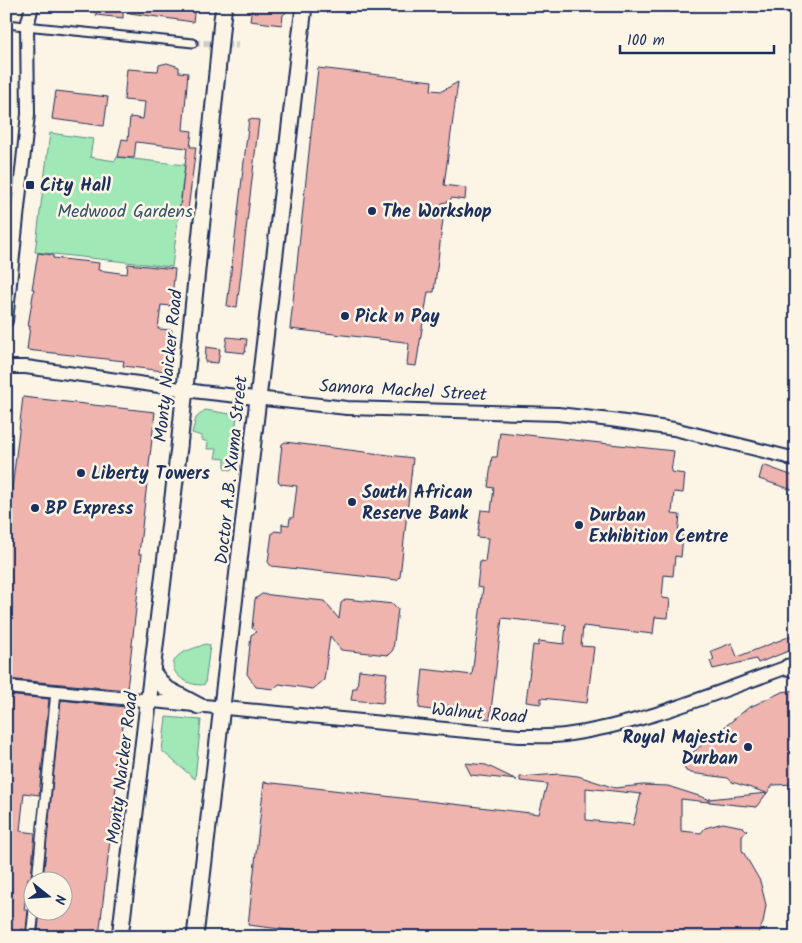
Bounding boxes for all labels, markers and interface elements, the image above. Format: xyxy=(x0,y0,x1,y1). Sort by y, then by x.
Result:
scale bar xyxy=(620,22,773,54)
text: 100 m xyxy=(627,29,665,53)
place label: City Hall xyxy=(40,172,111,201)
marker: City Hall xyxy=(24,179,36,191)
park label: Medwood Gardens xyxy=(57,198,193,227)
place label: The Workshop xyxy=(382,198,492,227)
marker: The Workshop xyxy=(366,205,378,217)
street label: Monty Naicker Road xyxy=(147,287,192,444)
place label: Pick n Pay xyxy=(355,303,440,332)
marker: Pick n Pay xyxy=(339,310,351,322)
street label: Doctor A.B. Xuma Street xyxy=(208,373,257,566)
street label: Samora Machel Street xyxy=(318,373,488,410)
place label: Liberty Towers xyxy=(91,460,211,489)
marker: Liberty Towers xyxy=(75,467,87,479)
place label: South African Reserve Bank xyxy=(362,479,472,529)
place label: BP Express xyxy=(45,495,134,524)
marker: South African Reserve Bank xyxy=(346,496,358,508)
marker: BP Express xyxy=(29,502,41,514)
place label: Durban Exhibition Centre xyxy=(589,502,729,552)
marker: Durban Exhibition Centre xyxy=(573,519,585,531)
street label: Monty Naicker Road xyxy=(100,689,147,846)
street label: Walnut Road xyxy=(430,696,529,733)
place label: Royal Majestic Durban xyxy=(622,724,738,774)
marker: Royal Majestic Durban xyxy=(742,741,754,753)
north arrow xyxy=(22,870,72,920)
text: N xyxy=(48,892,71,907)

